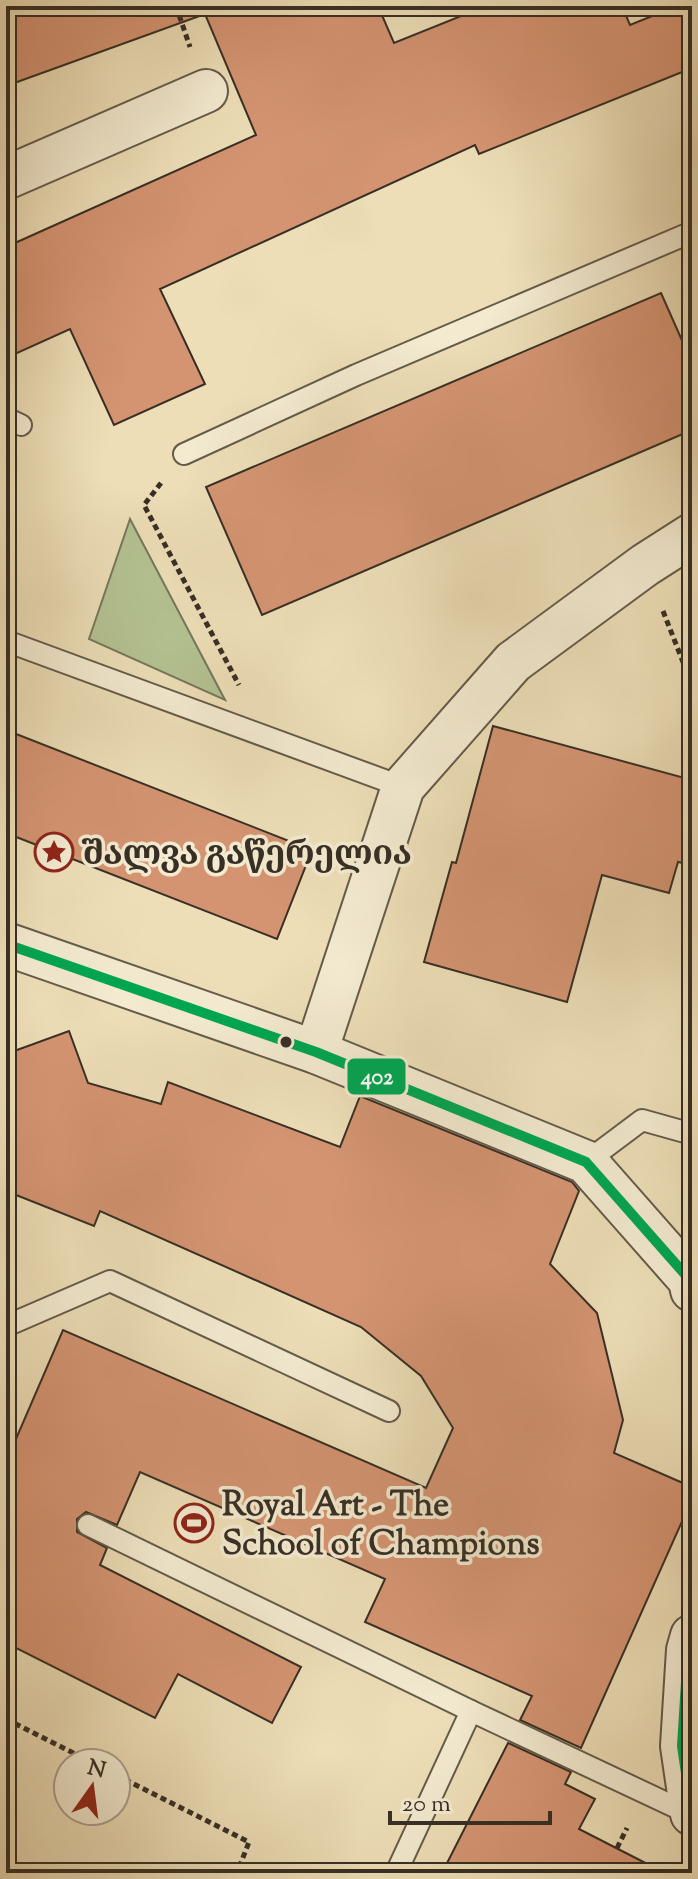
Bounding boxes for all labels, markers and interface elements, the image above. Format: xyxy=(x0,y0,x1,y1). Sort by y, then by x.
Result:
place icon: შალვა გაწერელია xyxy=(33,831,75,873)
place label: შალვა გაწერელია xyxy=(81,831,412,880)
unlabelled marker xyxy=(278,1034,294,1050)
line badge: 402 xyxy=(346,1057,407,1096)
text: 402 xyxy=(360,1063,394,1095)
place label: Royal Art - The School of Champions xyxy=(222,1482,540,1570)
sports icon: Royal Art - The School of Champions xyxy=(173,1502,215,1544)
north arrow xyxy=(52,1747,132,1827)
text: N xyxy=(84,1753,109,1788)
scale bar xyxy=(390,1775,550,1825)
text: 20 m xyxy=(402,1788,451,1822)

